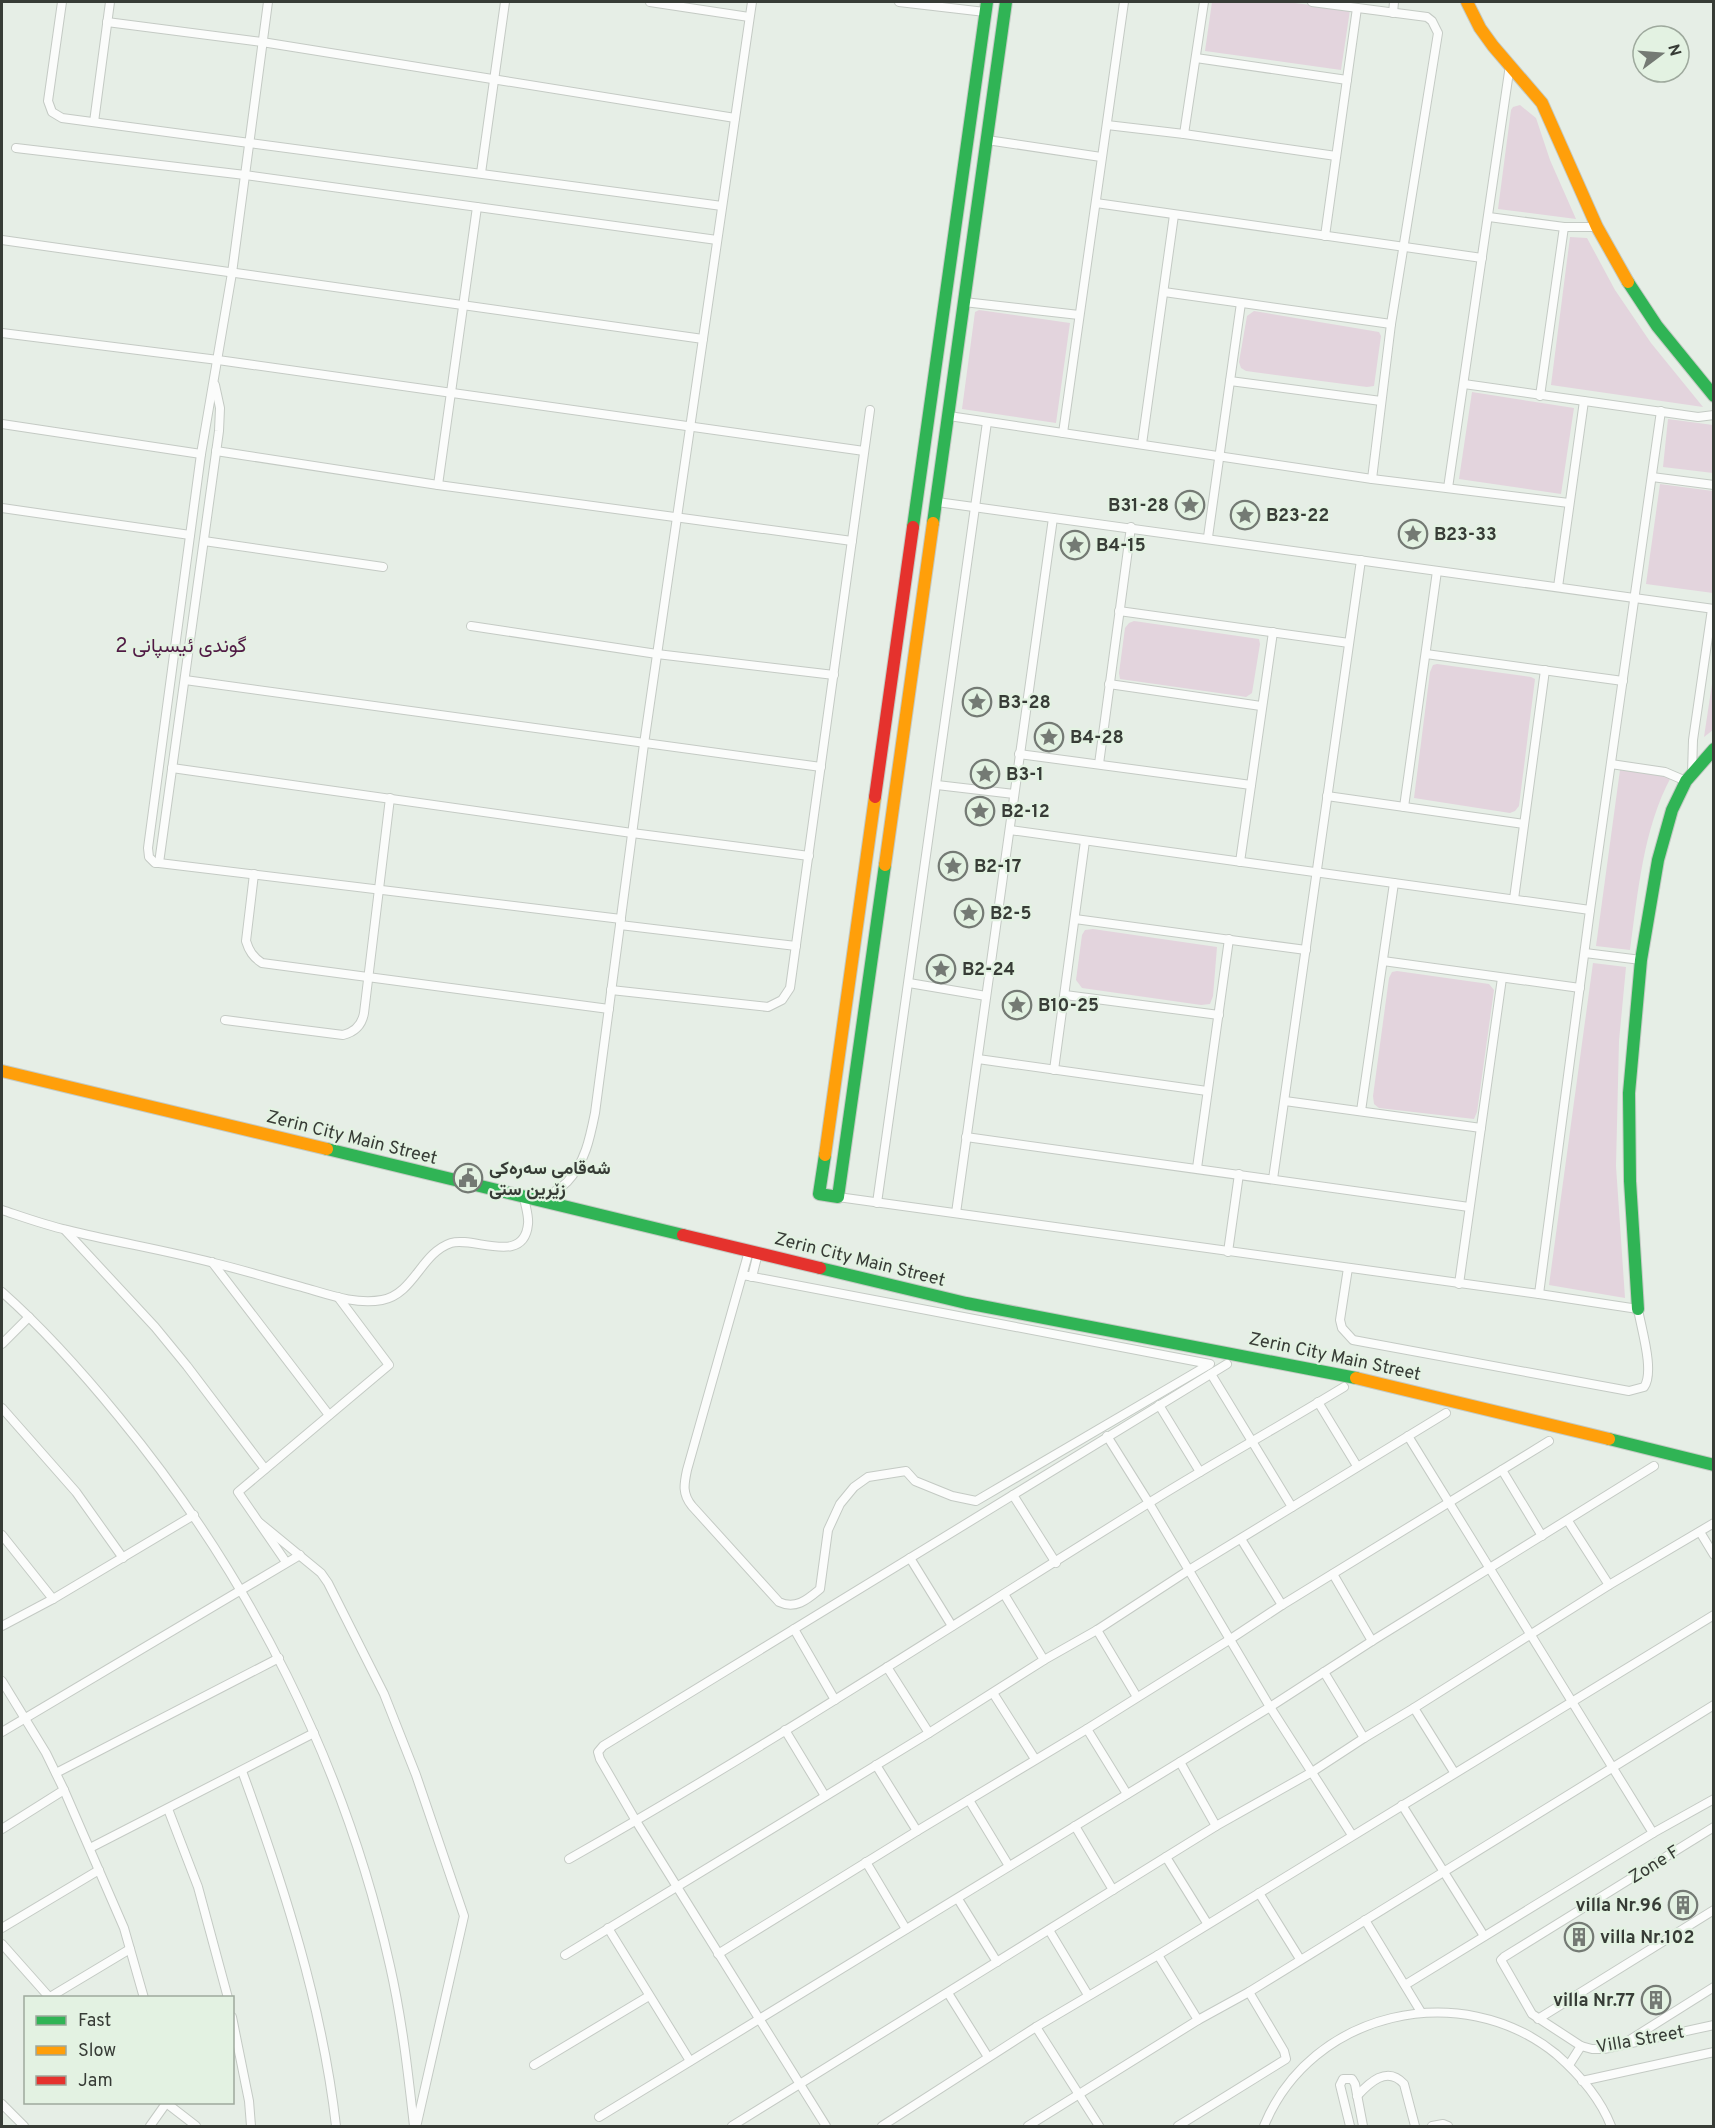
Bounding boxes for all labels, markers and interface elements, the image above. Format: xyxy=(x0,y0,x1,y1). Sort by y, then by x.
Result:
north arrow xyxy=(1631,24,1691,84)
text: N xyxy=(1662,42,1685,59)
place icon: B31-28 xyxy=(1174,489,1206,521)
place label: B31-28 xyxy=(1108,495,1169,518)
place icon: B23-22 xyxy=(1229,499,1261,531)
place label: B23-22 xyxy=(1266,505,1329,528)
place icon: B23-33 xyxy=(1397,518,1429,550)
place label: B23-33 xyxy=(1434,524,1497,547)
place icon: B4-15 xyxy=(1059,529,1091,561)
place label: B4-15 xyxy=(1096,535,1146,558)
district label: گوندی ئیسپانی 2 xyxy=(115,634,247,660)
place icon: B3-28 xyxy=(961,686,993,718)
place label: B3-28 xyxy=(998,692,1051,715)
place icon: B4-28 xyxy=(1033,721,1065,753)
place label: B4-28 xyxy=(1070,727,1124,750)
place icon: B3-1 xyxy=(969,758,1001,790)
place label: B3-1 xyxy=(1006,764,1044,787)
place icon: B2-12 xyxy=(964,795,996,827)
place label: B2-12 xyxy=(1001,801,1050,824)
place icon: B2-17 xyxy=(937,850,969,882)
place label: B2-17 xyxy=(974,856,1021,879)
place icon: B2-5 xyxy=(953,897,985,929)
place label: B2-5 xyxy=(990,903,1032,926)
place icon: B2-24 xyxy=(925,953,957,985)
place label: B2-24 xyxy=(962,959,1015,982)
place icon: B10-25 xyxy=(1001,989,1033,1021)
place label: B10-25 xyxy=(1038,995,1099,1018)
street label: Zerin City Main Street xyxy=(264,1106,440,1171)
place label: شەقامی سەرەکی زێرین ستی xyxy=(489,1158,611,1202)
public building icon: شەقامی سەرەکی زێرین ستی xyxy=(452,1162,484,1194)
street label: Zerin City Main Street xyxy=(772,1228,948,1293)
street label: Zerin City Main Street xyxy=(1247,1328,1423,1387)
street label: Zone F xyxy=(1625,1841,1685,1890)
building icon: villa Nr.96 xyxy=(1667,1889,1699,1921)
place label: villa Nr.96 xyxy=(1576,1895,1662,1918)
building icon: villa Nr.102 xyxy=(1563,1921,1595,1953)
place label: villa Nr.102 xyxy=(1600,1927,1694,1950)
building icon: villa Nr.77 xyxy=(1640,1984,1672,2016)
place label: villa Nr.77 xyxy=(1553,1990,1635,2013)
legend xyxy=(24,1996,234,2104)
text: Fast xyxy=(78,2010,111,2033)
street label: Villa Street xyxy=(1594,2021,1686,2060)
text: Slow xyxy=(78,2040,116,2063)
text: Jam xyxy=(78,2070,113,2093)

